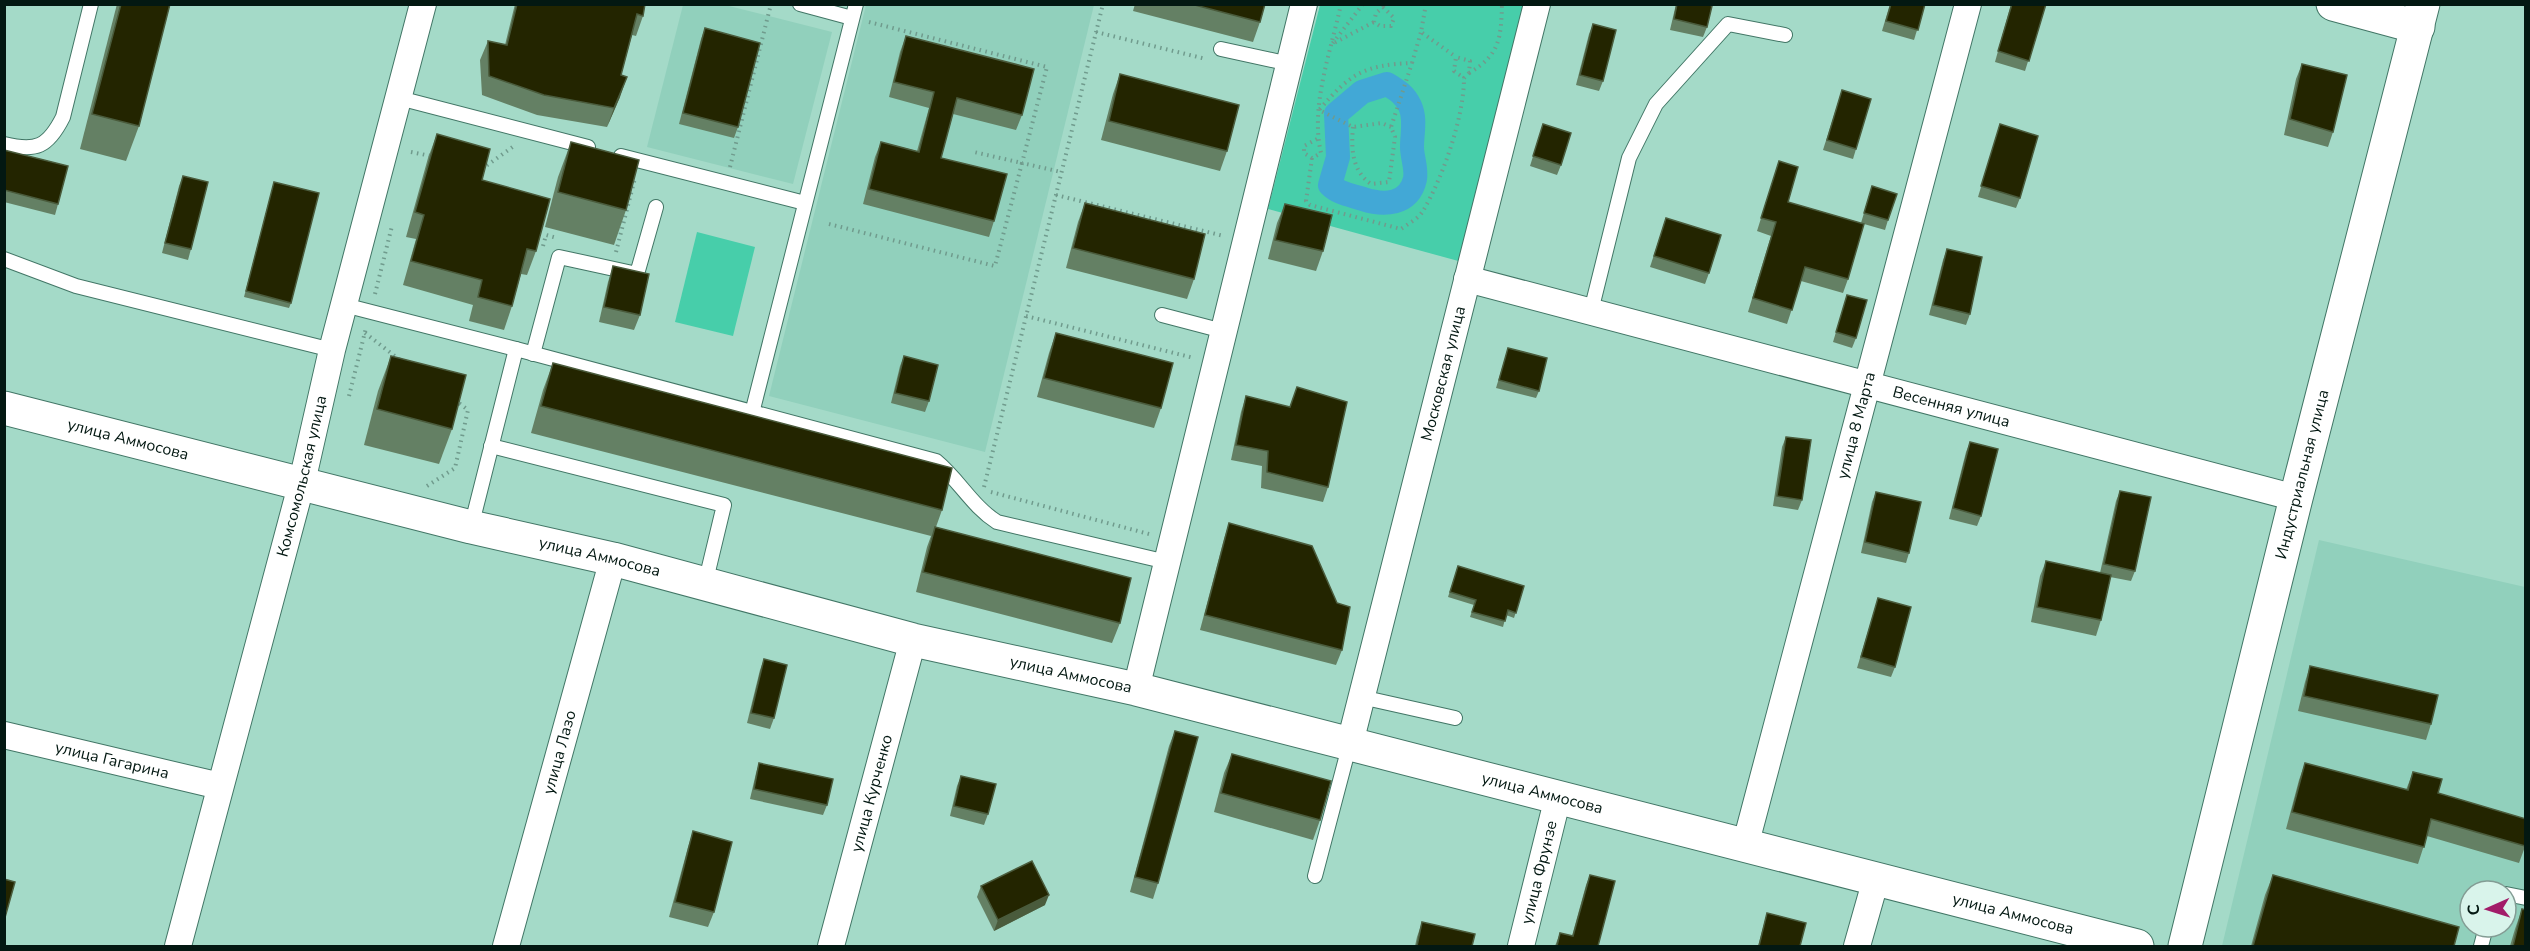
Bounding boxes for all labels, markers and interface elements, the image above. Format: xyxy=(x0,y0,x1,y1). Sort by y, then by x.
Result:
street label: Московская улица xyxy=(1416,304,1471,444)
street label: улица 8 Марта xyxy=(1832,369,1881,482)
street label: Весенняя улица xyxy=(1890,381,2013,433)
street label: Индустриальная улица xyxy=(2270,387,2334,562)
street label: Комсомольская улица xyxy=(271,393,332,559)
street label: улица Аммосова xyxy=(65,414,191,466)
street label: улица Аммосова xyxy=(537,532,663,582)
street label: улица Аммосова xyxy=(1008,651,1134,699)
street label: улица Лазо xyxy=(537,708,582,797)
street label: улица Курченко xyxy=(846,732,898,855)
street label: улица Гагарина xyxy=(53,736,171,785)
street label: улица Аммосова xyxy=(1479,767,1605,819)
street label: улица Фрунзе xyxy=(1516,818,1563,926)
north arrow xyxy=(2458,879,2518,939)
street label: улица Аммосова xyxy=(1950,888,2076,940)
text: С xyxy=(2463,904,2485,916)

